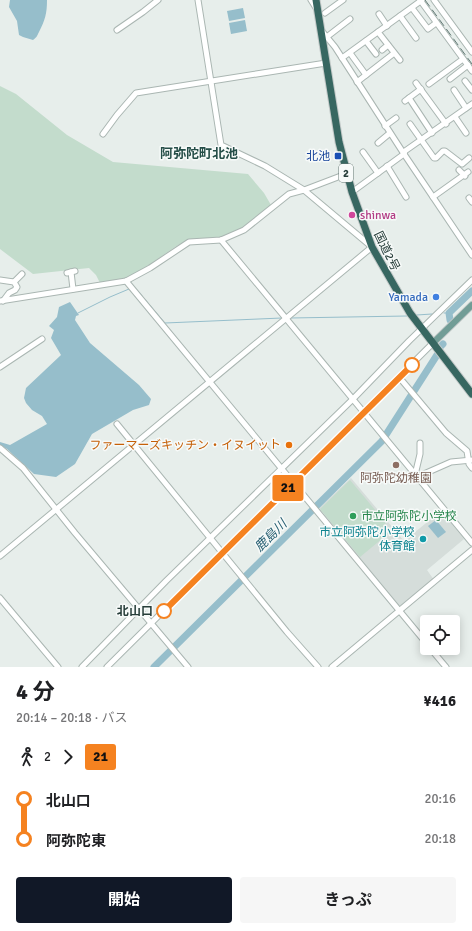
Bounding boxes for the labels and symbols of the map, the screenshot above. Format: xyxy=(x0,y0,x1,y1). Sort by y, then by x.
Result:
district label: 阿弥陀町北池 xyxy=(160,146,238,162)
place label: 北池 xyxy=(306,149,330,164)
marker: 北池 xyxy=(333,151,343,161)
road number: 2 xyxy=(339,164,353,182)
place label: shinwa xyxy=(360,208,396,223)
marker: shinwa xyxy=(347,210,357,220)
street label: 国道2号 xyxy=(370,229,403,274)
place label: Yamada xyxy=(388,290,428,305)
marker: Yamada xyxy=(431,292,441,302)
unlabelled marker xyxy=(404,357,420,373)
place label: ファーマーズキッチン・イヌイット xyxy=(90,438,281,453)
marker: ファーマーズキッチン・イヌイット xyxy=(284,440,294,450)
marker: 阿弥陀幼稚園 xyxy=(391,460,401,470)
place label: 阿弥陀幼稚園 xyxy=(360,471,432,486)
line badge: 21 xyxy=(270,475,306,501)
place label: 市立阿弥陀小学校 xyxy=(361,509,457,524)
marker: 市立阿弥陀小学校 xyxy=(348,511,358,521)
water label: 鹿島川 xyxy=(251,515,292,555)
place label: 市立阿弥陀小学校 体育館 xyxy=(319,525,415,554)
marker: 市立阿弥陀小学校 体育館 xyxy=(418,534,428,544)
marker: 北山口 xyxy=(156,603,172,619)
place label: 北山口 xyxy=(117,604,153,619)

